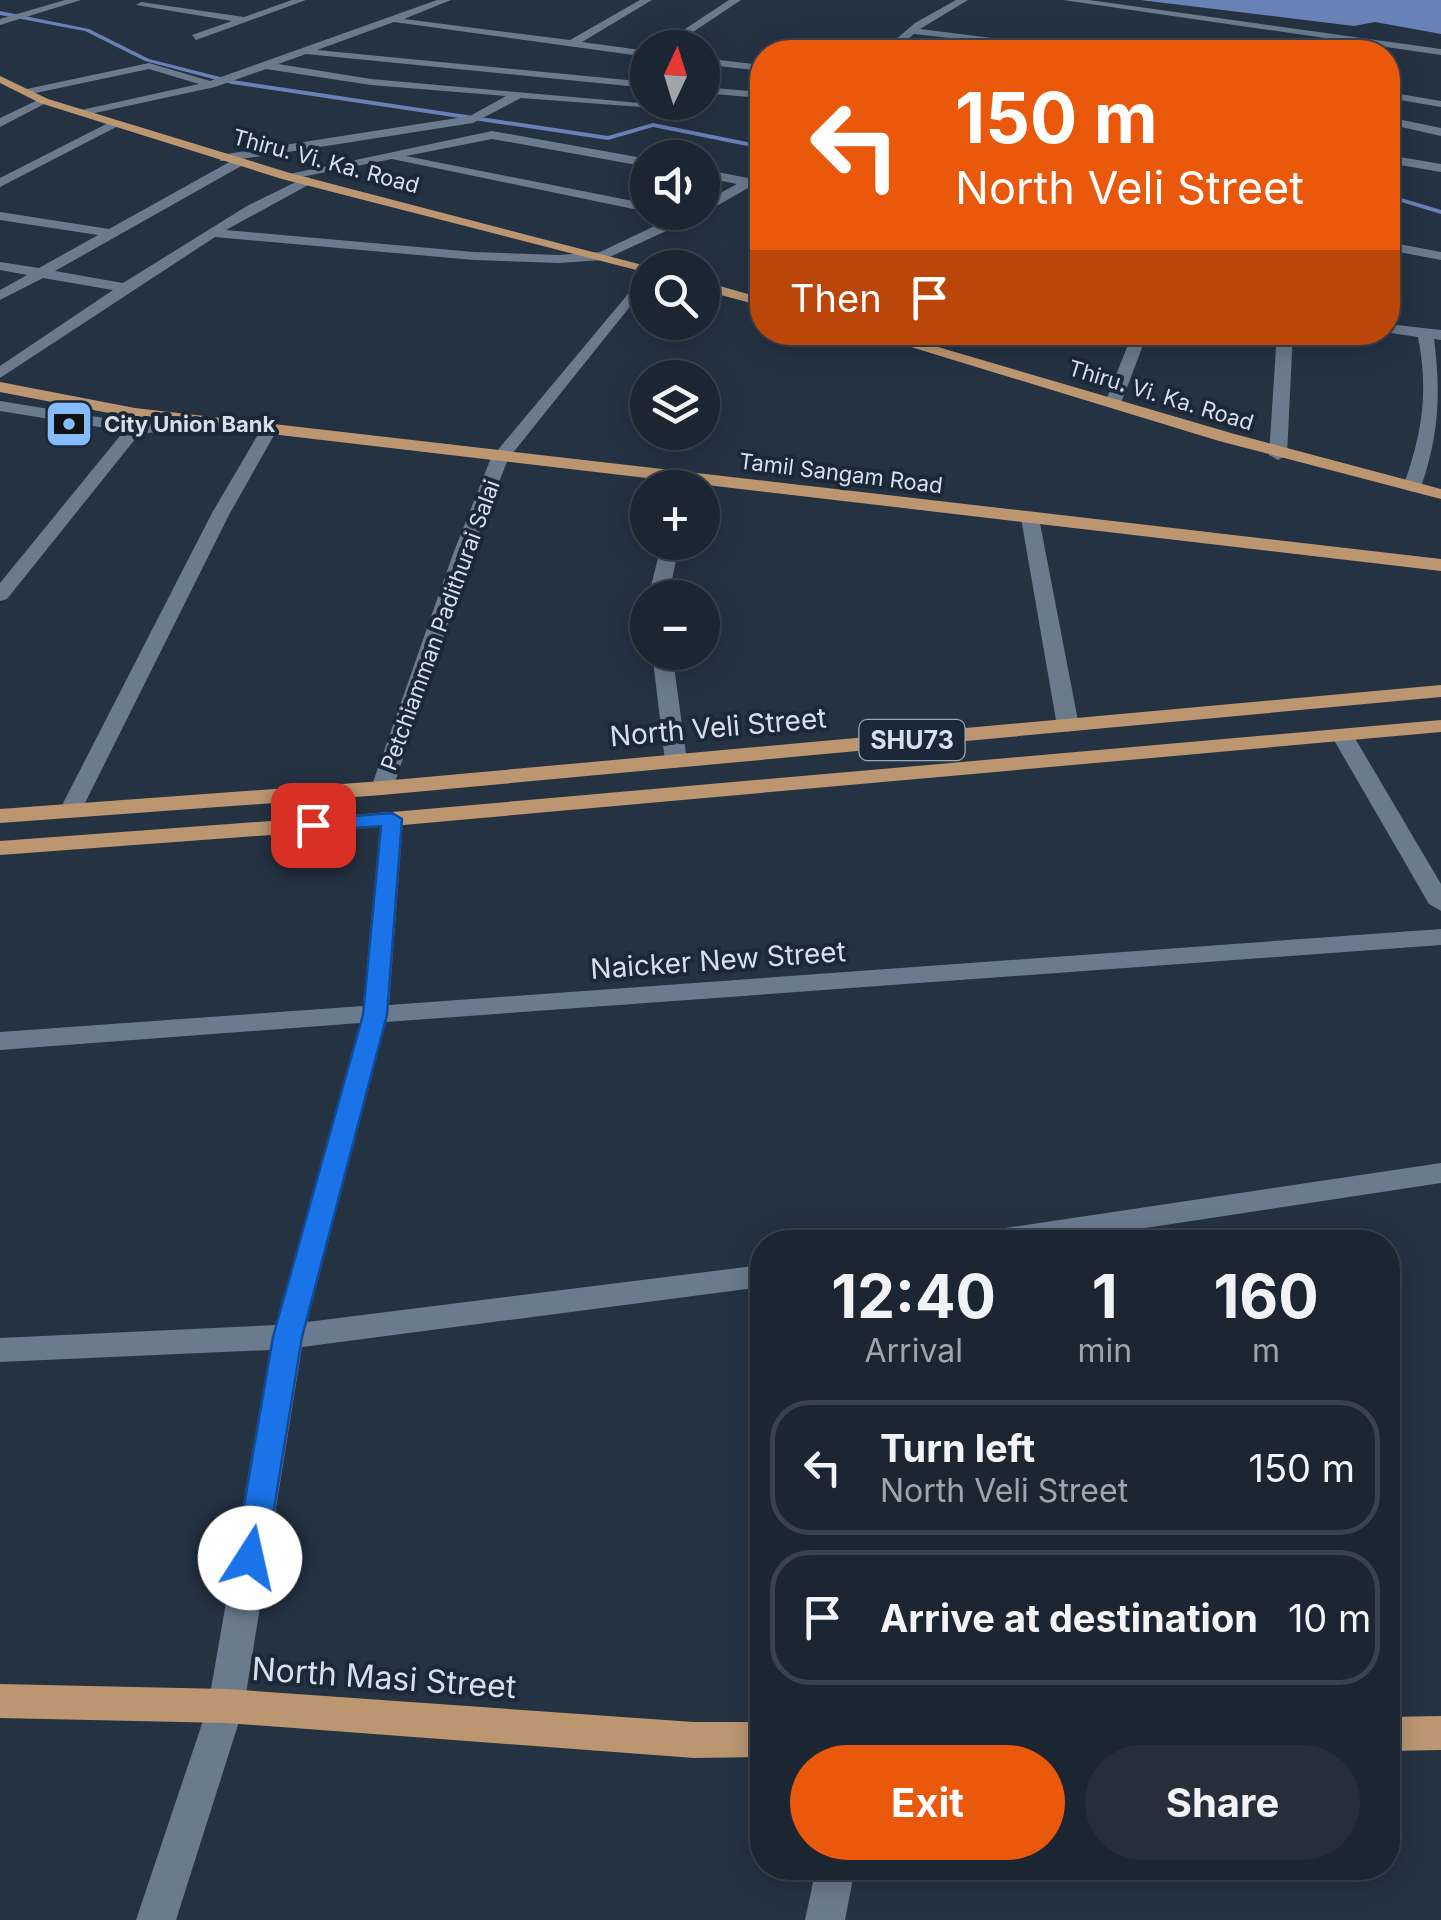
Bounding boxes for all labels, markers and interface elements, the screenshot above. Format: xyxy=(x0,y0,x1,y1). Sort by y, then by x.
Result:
north arrow xyxy=(630,30,720,120)
map controls xyxy=(630,30,720,670)
text: 150 m xyxy=(955,75,1158,160)
icon: left xyxy=(790,80,920,210)
street label: Thiru. Vi. Ka. Road xyxy=(230,124,422,198)
button: sound xyxy=(630,140,720,230)
text: North Veli Street xyxy=(955,160,1304,215)
button: search xyxy=(630,250,720,340)
icon: arrive xyxy=(902,270,957,325)
text: Then xyxy=(790,275,882,321)
street label: Thiru. Vi. Ka. Road xyxy=(1065,354,1257,436)
button: layers xyxy=(630,360,720,450)
bank icon: City Union Bank xyxy=(43,398,95,450)
place label: City Union Bank xyxy=(104,411,275,437)
street label: Tamil Sangam Road xyxy=(738,448,944,498)
button: + xyxy=(630,470,720,560)
street label: Petchiamman Padithurai Salai xyxy=(375,476,505,774)
button: − xyxy=(630,580,720,670)
street label: North Veli Street xyxy=(608,701,828,753)
road number: SHU73 xyxy=(860,720,964,760)
pin xyxy=(271,783,356,868)
icon: arrive xyxy=(286,798,341,853)
street label: Naicker New Street xyxy=(589,934,847,986)
text: 12:40 xyxy=(831,1260,996,1332)
text: 1 xyxy=(1092,1260,1118,1332)
text: 160 xyxy=(1213,1260,1319,1332)
text: Arrival xyxy=(864,1331,963,1370)
text: min xyxy=(1077,1331,1132,1370)
text: m xyxy=(1252,1331,1280,1370)
text: Turn left xyxy=(880,1425,1035,1471)
icon: left xyxy=(795,1440,850,1495)
text: 150 m xyxy=(1248,1445,1355,1491)
text: North Veli Street xyxy=(880,1471,1128,1510)
position arrow xyxy=(198,1506,302,1610)
icon: arrive xyxy=(795,1590,850,1645)
text: Arrive at destination xyxy=(880,1595,1258,1641)
text: 10 m xyxy=(1288,1595,1371,1641)
street label: North Masi Street xyxy=(250,1649,518,1706)
button: Exit xyxy=(790,1745,1065,1860)
button: Share xyxy=(1085,1745,1360,1860)

